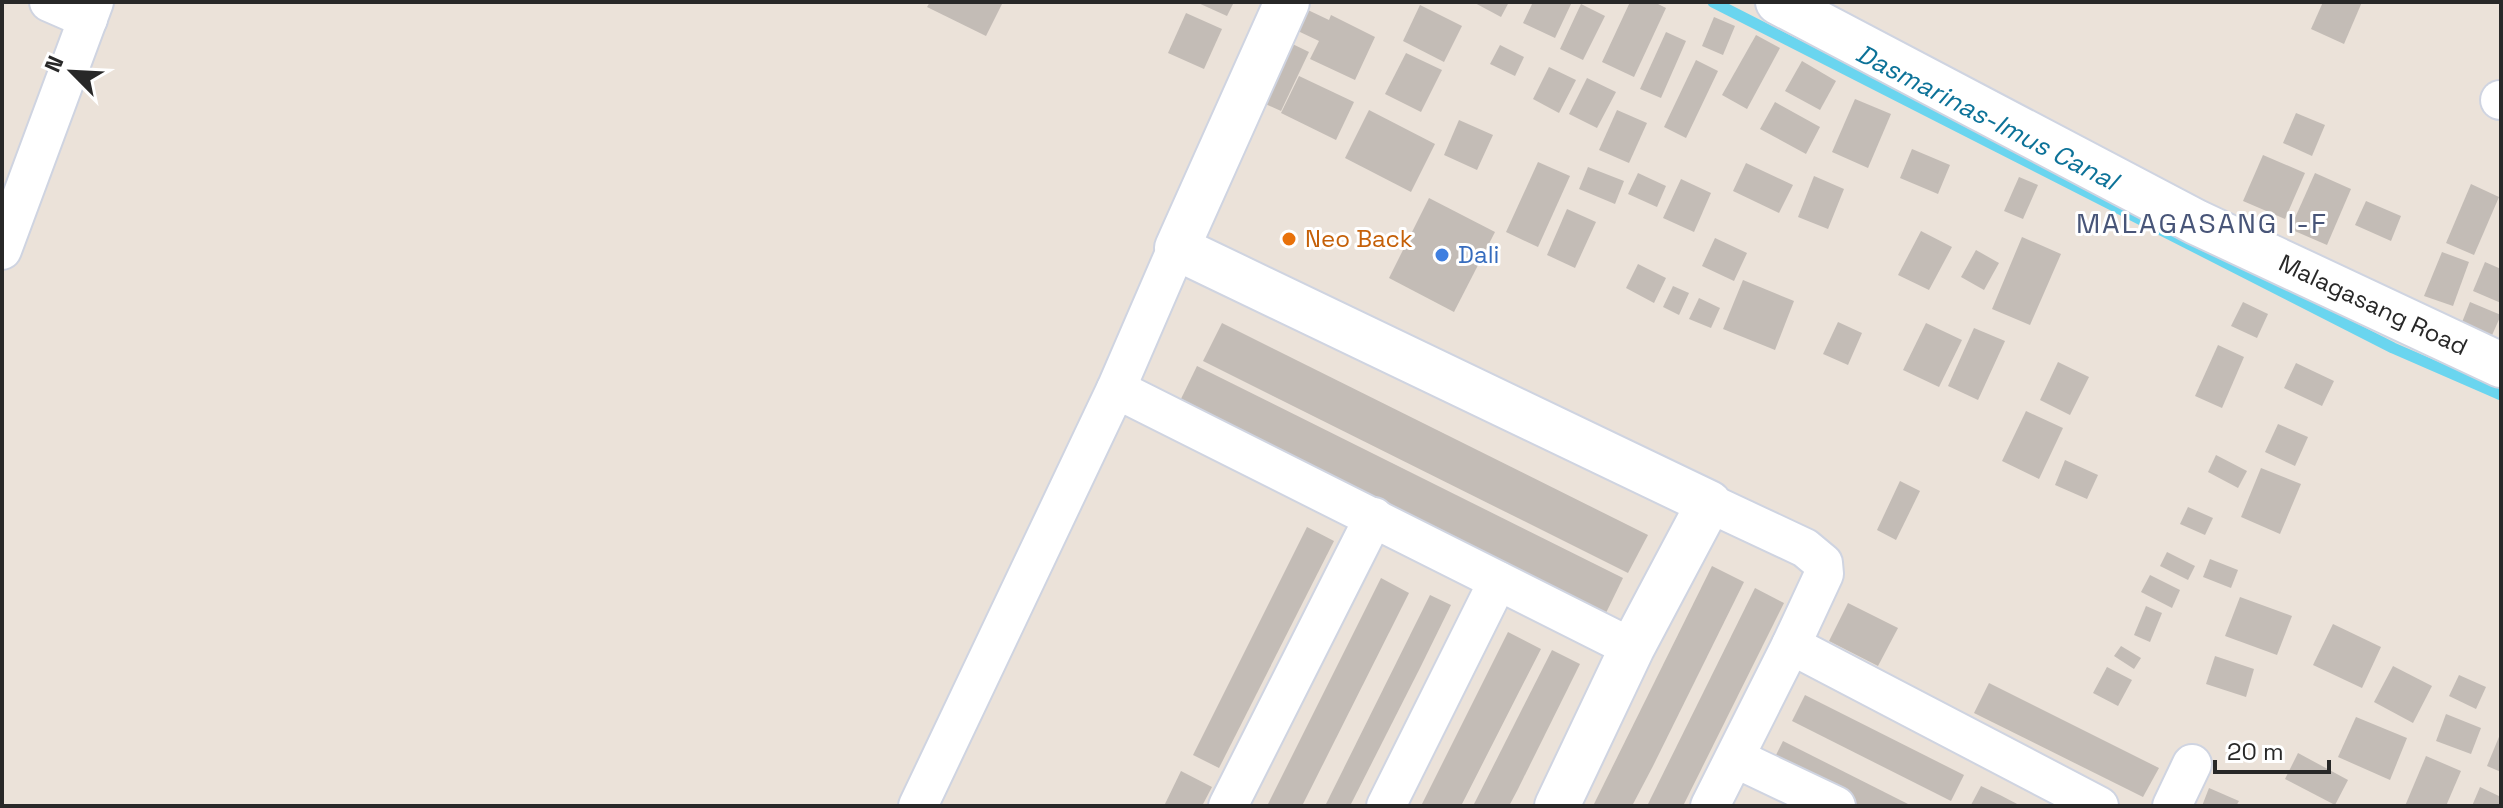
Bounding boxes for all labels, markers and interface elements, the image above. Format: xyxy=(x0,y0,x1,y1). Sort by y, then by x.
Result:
north arrow xyxy=(32,32,112,112)
water label: Dasmarinas-Imus Canal xyxy=(1850,36,2126,199)
text: N xyxy=(38,51,70,76)
district label: MALAGASANG I-F xyxy=(2076,205,2328,241)
place label: Neo Back xyxy=(1305,223,1413,254)
marker: Neo Back xyxy=(1280,230,1298,248)
place label: Dali xyxy=(1458,239,1499,270)
marker: Dali xyxy=(1433,246,1451,264)
street label: Malagasang Road xyxy=(2274,247,2473,362)
scale bar xyxy=(2215,724,2329,774)
text: 20 m xyxy=(2227,736,2284,767)

